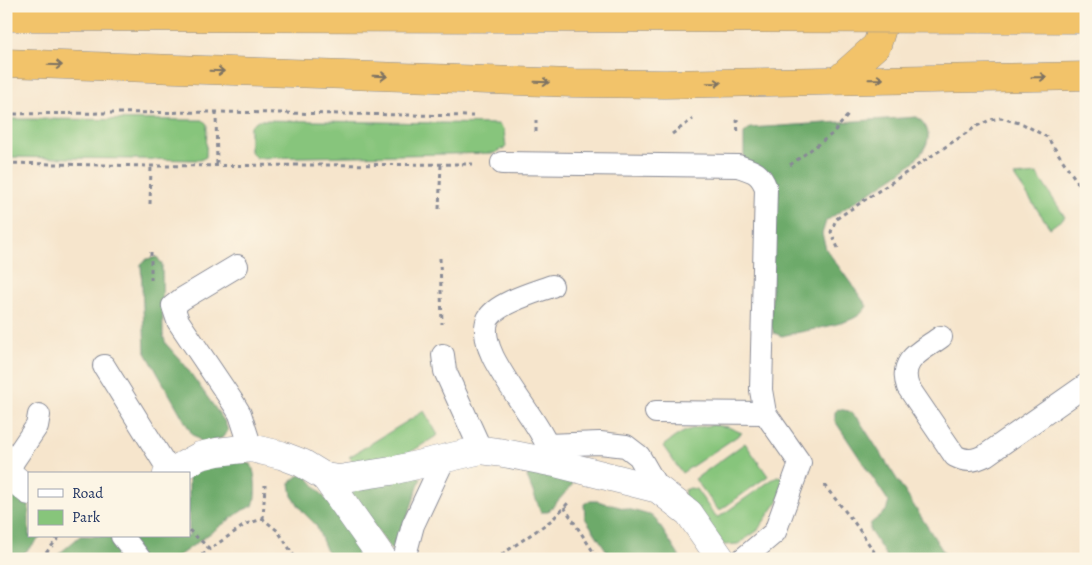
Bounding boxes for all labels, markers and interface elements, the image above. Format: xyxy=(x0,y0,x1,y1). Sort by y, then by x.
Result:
one-way arrow xyxy=(46,60,63,70)
one-way arrow xyxy=(209,66,225,75)
one-way arrow xyxy=(372,72,388,81)
one-way arrow xyxy=(1030,72,1046,82)
one-way arrow xyxy=(868,74,884,84)
one-way arrow xyxy=(534,77,550,87)
one-way arrow xyxy=(705,78,721,87)
legend xyxy=(28,472,190,538)
text: Road xyxy=(72,483,104,503)
text: Park xyxy=(72,507,101,527)

